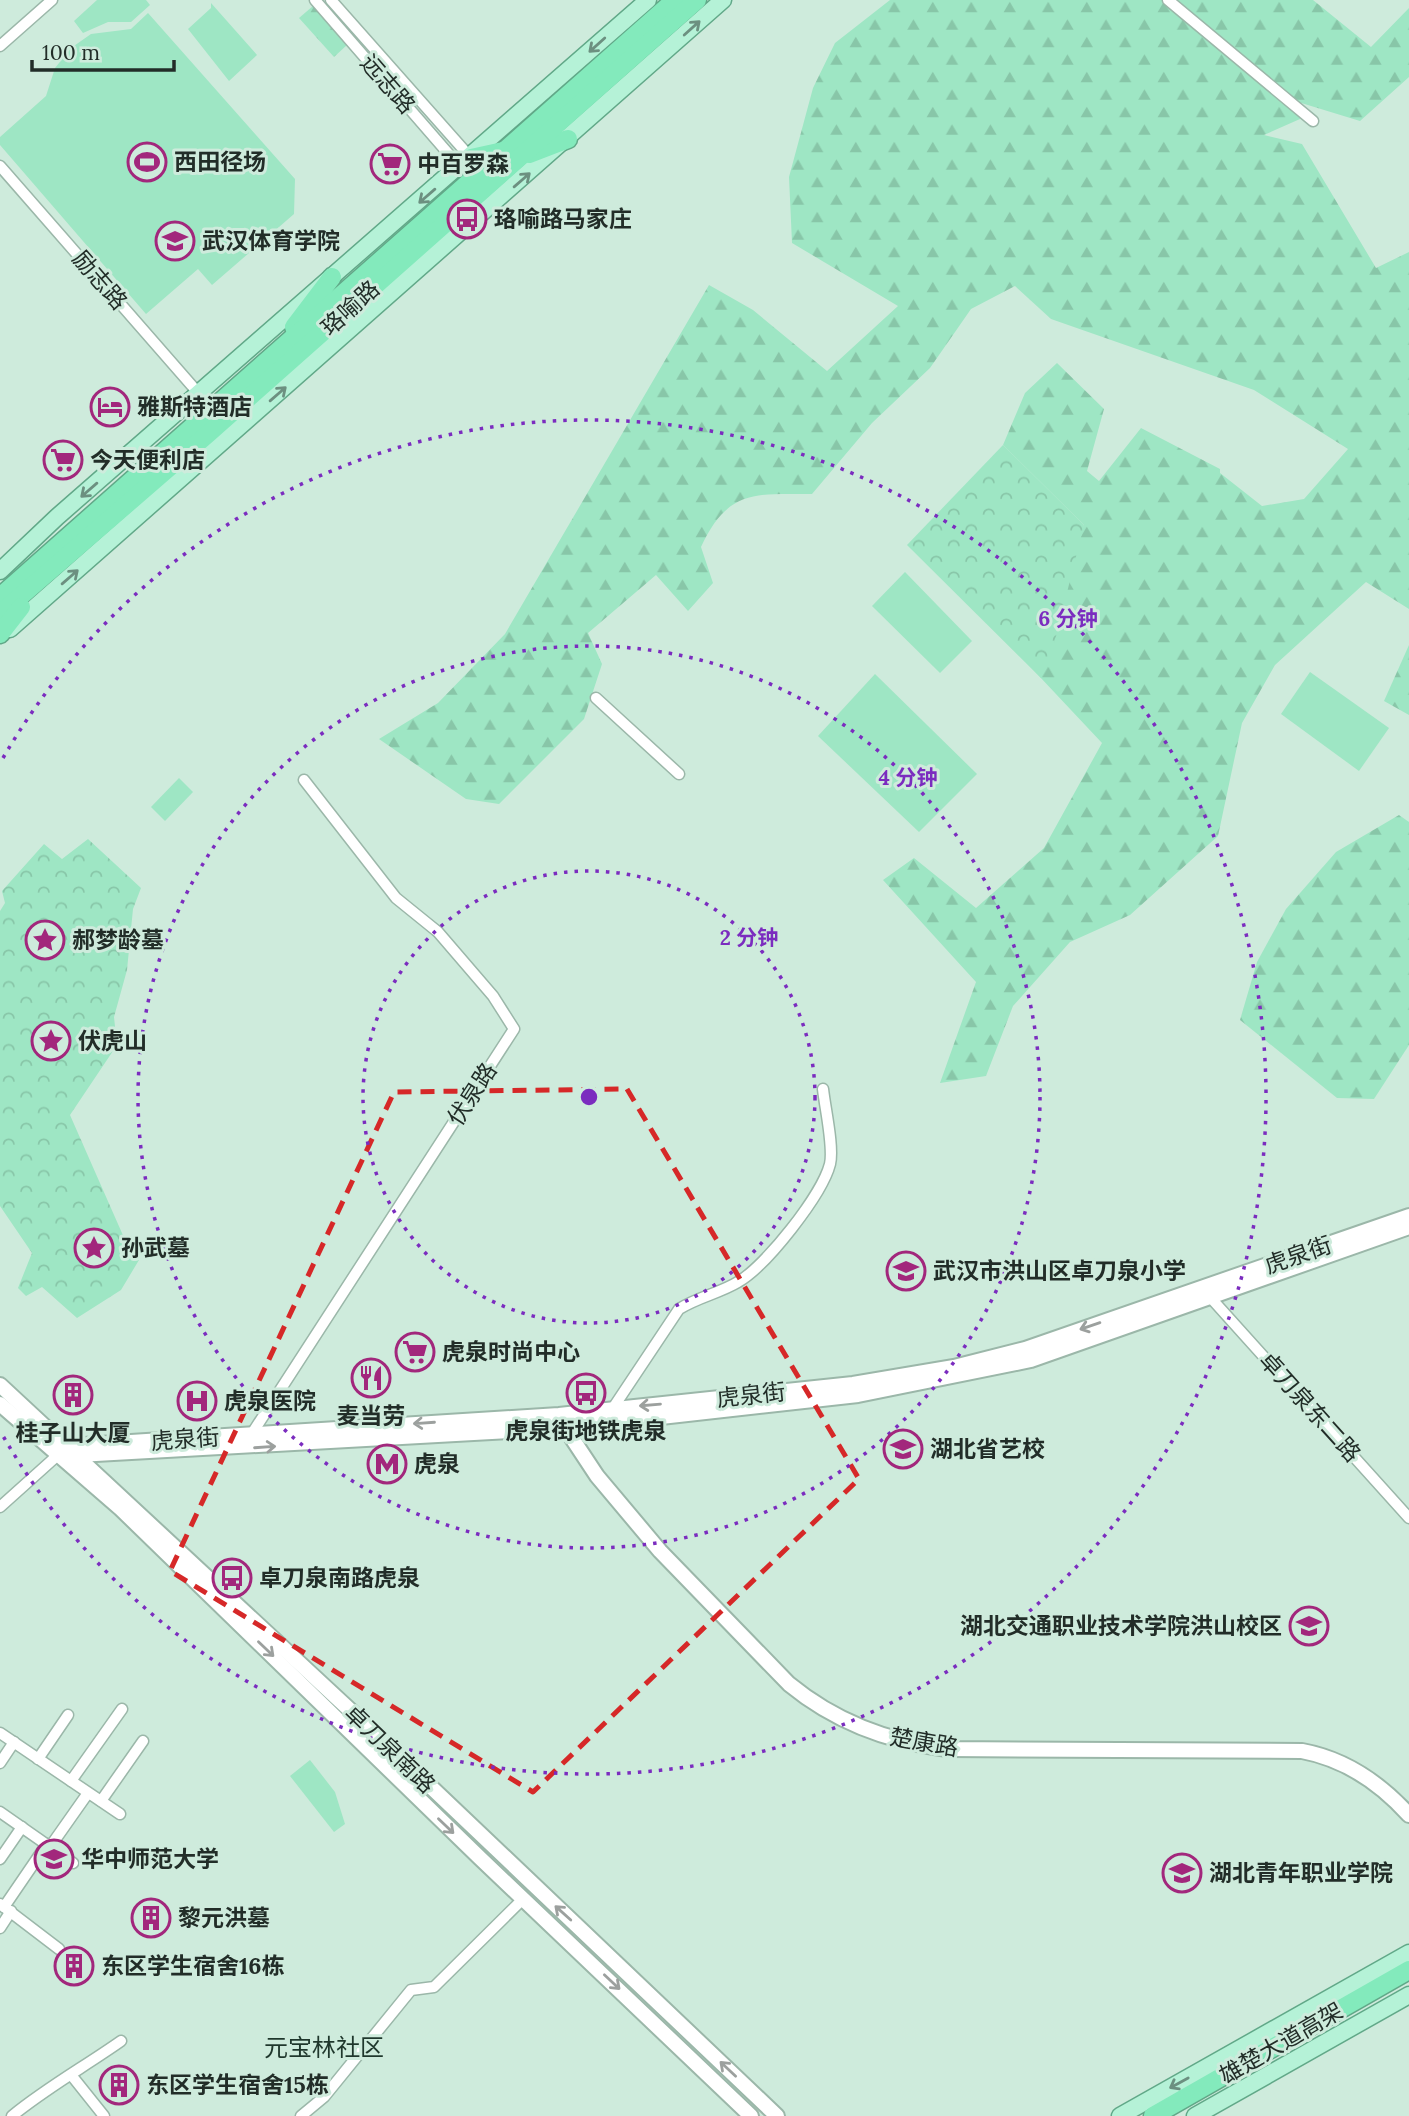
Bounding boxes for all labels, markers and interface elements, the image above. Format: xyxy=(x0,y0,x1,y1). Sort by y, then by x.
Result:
one-way arrow xyxy=(683,20,701,36)
scale bar xyxy=(32,28,173,72)
one-way arrow xyxy=(588,37,606,53)
text: 100 m xyxy=(42,39,100,66)
street label: 远志路 xyxy=(355,48,422,119)
sports icon: 西田径场 xyxy=(126,141,168,183)
supermarket icon: 中百罗森 xyxy=(369,143,411,185)
place label: 西田径场 xyxy=(174,147,266,176)
place label: 中百罗森 xyxy=(417,149,509,178)
one-way arrow xyxy=(513,171,530,188)
one-way arrow xyxy=(418,188,436,204)
bus stop icon: 珞喻路马家庄 xyxy=(446,198,488,240)
place label: 珞喻路马家庄 xyxy=(494,204,632,233)
school or university icon: 武汉体育学院 xyxy=(154,220,196,262)
place label: 武汉体育学院 xyxy=(202,226,340,255)
street label: 励志路 xyxy=(67,244,134,315)
street label: 珞喻路 xyxy=(314,274,385,341)
hotel icon: 雅斯特酒店 xyxy=(89,386,131,428)
one-way arrow xyxy=(268,386,286,402)
place label: 雅斯特酒店 xyxy=(137,392,252,421)
supermarket icon: 今天便利店 xyxy=(42,439,84,481)
place label: 今天便利店 xyxy=(90,445,205,474)
one-way arrow xyxy=(80,482,98,498)
one-way arrow xyxy=(60,569,78,585)
text: 6 分钟 xyxy=(1038,605,1098,632)
text: 4 分钟 xyxy=(878,764,938,791)
place icon: 郝梦龄墓 xyxy=(24,919,66,961)
text: 2 分钟 xyxy=(720,924,778,951)
place label: 郝梦龄墓 xyxy=(72,925,164,954)
place icon: 伏虎山 xyxy=(30,1020,72,1062)
place label: 伏虎山 xyxy=(78,1026,147,1055)
street label: 伏泉路 xyxy=(441,1057,503,1131)
centre of rings xyxy=(577,1085,601,1109)
place icon: 孙武墓 xyxy=(73,1227,115,1269)
street label: 虎泉街 xyxy=(1260,1230,1335,1279)
place label: 孙武墓 xyxy=(121,1233,190,1262)
school or university icon: 武汉市洪山区卓刀泉小学 xyxy=(885,1250,927,1292)
place label: 武汉市洪山区卓刀泉小学 xyxy=(933,1256,1186,1285)
one-way arrow xyxy=(1079,1321,1101,1333)
supermarket icon: 虎泉时尚中心 xyxy=(394,1331,436,1373)
place label: 虎泉时尚中心 xyxy=(442,1337,580,1366)
street label: 卓刀泉东二路 xyxy=(1253,1346,1367,1468)
restaurant icon: 麦当劳 xyxy=(350,1357,392,1399)
bus stop icon: 虎泉街地铁虎泉 xyxy=(565,1372,607,1414)
building icon: 桂子山大厦 xyxy=(52,1374,94,1416)
street label: 虎泉街 xyxy=(715,1376,787,1413)
hospital icon: 虎泉医院 xyxy=(176,1380,218,1422)
place label: 虎泉医院 xyxy=(224,1386,316,1415)
one-way arrow xyxy=(640,1399,662,1412)
place label: 麦当劳 xyxy=(337,1401,406,1430)
place label: 虎泉街地铁虎泉 xyxy=(506,1416,667,1445)
one-way arrow xyxy=(413,1417,435,1430)
place label: 桂子山大厦 xyxy=(16,1418,131,1447)
street label: 虎泉街 xyxy=(150,1422,220,1455)
school or university icon: 湖北省艺校 xyxy=(882,1428,924,1470)
place label: 湖北省艺校 xyxy=(930,1434,1045,1463)
one-way arrow xyxy=(253,1440,276,1453)
metro station icon: 虎泉 xyxy=(366,1443,408,1485)
place label: 虎泉 xyxy=(414,1449,460,1478)
bus stop icon: 卓刀泉南路虎泉 xyxy=(211,1557,253,1599)
place label: 卓刀泉南路虎泉 xyxy=(259,1563,420,1592)
school or university icon: 湖北交通职业技术学院洪山校区 xyxy=(1288,1605,1330,1647)
place label: 湖北交通职业技术学院洪山校区 xyxy=(960,1611,1282,1640)
one-way arrow xyxy=(257,1641,274,1658)
street label: 卓刀泉南路 xyxy=(339,1698,442,1799)
street label: 楚康路 xyxy=(888,1721,961,1762)
one-way arrow xyxy=(437,1817,454,1834)
school or university icon: 华中师范大学 xyxy=(33,1838,75,1880)
place label: 华中师范大学 xyxy=(81,1844,219,1873)
school or university icon: 湖北青年职业学院 xyxy=(1161,1852,1203,1894)
place label: 湖北青年职业学院 xyxy=(1209,1858,1393,1887)
building icon: 黎元洪墓 xyxy=(130,1897,172,1939)
place label: 黎元洪墓 xyxy=(178,1903,270,1932)
one-way arrow xyxy=(555,1904,572,1921)
building icon: 东区学生宿舍16栋 xyxy=(53,1945,95,1987)
place label: 东区学生宿舍16栋 xyxy=(101,1951,285,1980)
one-way arrow xyxy=(603,1973,620,1990)
street label: 雄楚大道高架 xyxy=(1214,1996,1348,2090)
district label: 元宝林社区 xyxy=(264,2032,384,2063)
one-way arrow xyxy=(720,2061,737,2078)
building icon: 东区学生宿舍15栋 xyxy=(98,2064,140,2106)
place label: 东区学生宿舍15栋 xyxy=(146,2070,329,2099)
one-way arrow xyxy=(1169,2077,1190,2090)

